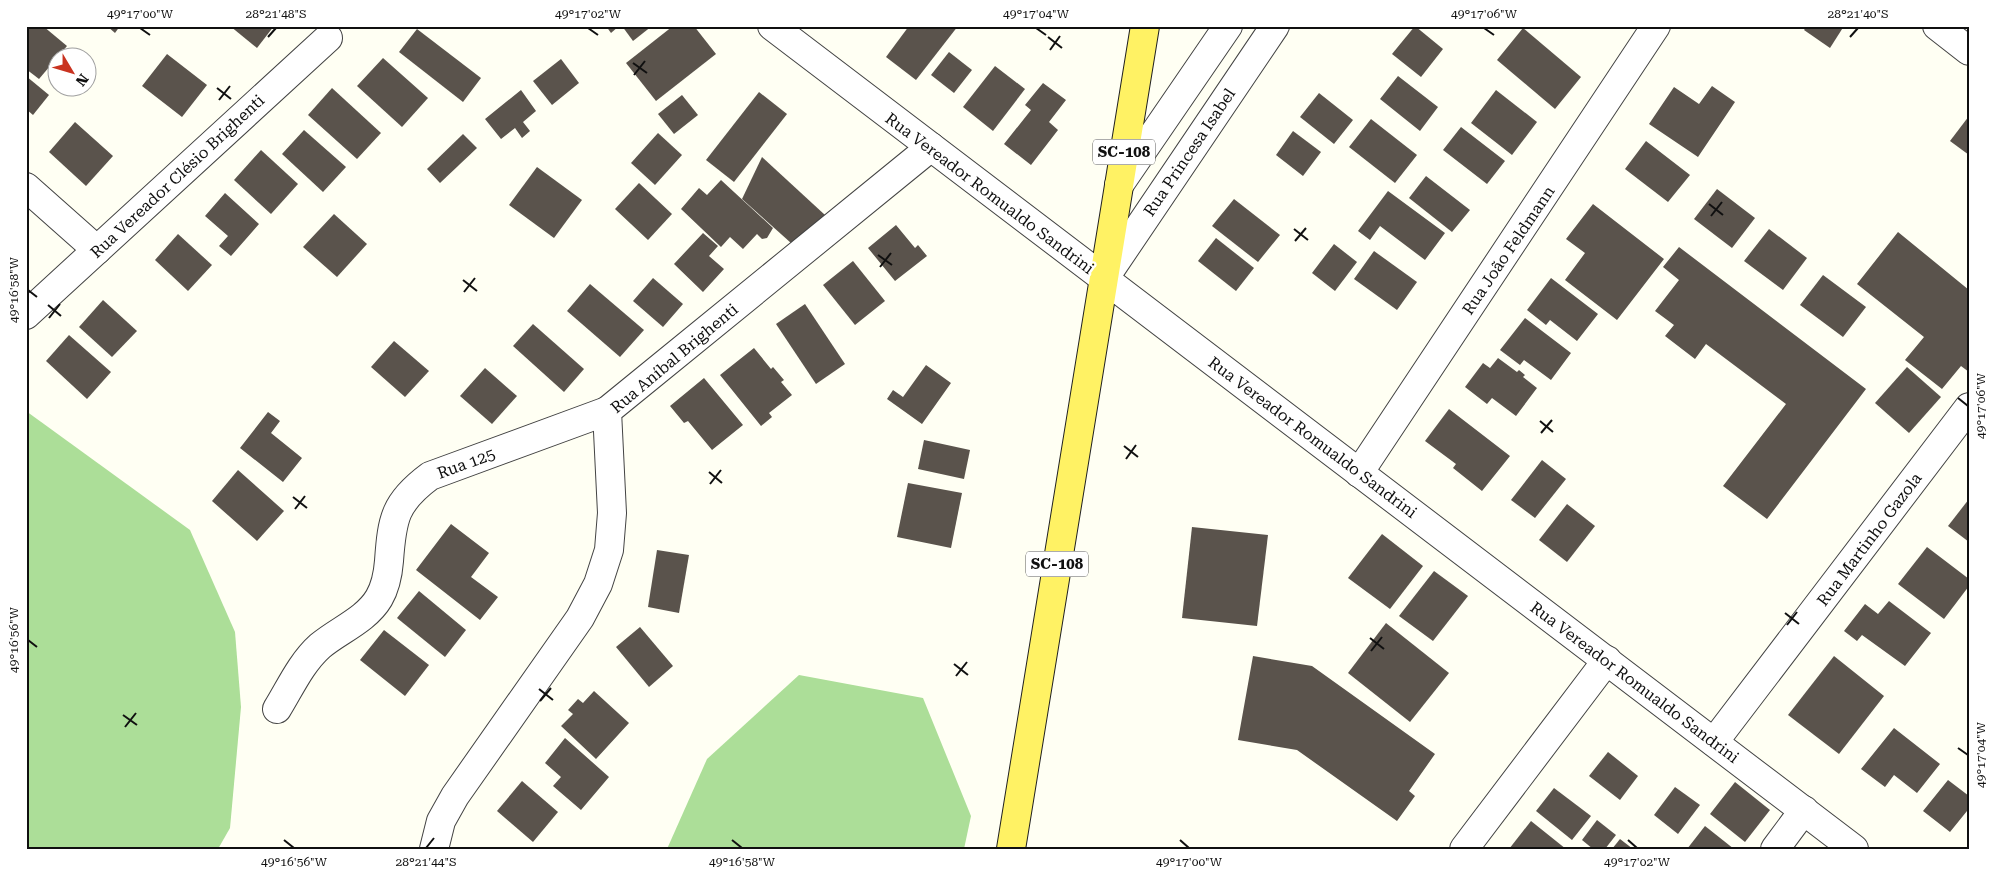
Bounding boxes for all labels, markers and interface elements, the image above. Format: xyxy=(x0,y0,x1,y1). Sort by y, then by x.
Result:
text: 49°17'00"W xyxy=(107,7,174,21)
text: 28°21'48"S xyxy=(246,7,306,21)
text: 49°17'02"W xyxy=(555,7,622,21)
text: 49°17'04"W xyxy=(1003,7,1070,21)
text: 49°17'06"W xyxy=(1451,7,1518,21)
text: 28°21'40"S xyxy=(1828,7,1888,21)
north arrow xyxy=(48,48,98,98)
text: N xyxy=(72,71,92,89)
street label: Rua Princesa Isabel xyxy=(1140,85,1239,220)
street label: Rua Vereador Clésio Brighenti xyxy=(86,91,268,262)
street label: Rua Vereador Romualdo Sandrini xyxy=(882,109,1098,278)
road number: SC-108 xyxy=(1093,140,1155,164)
street label: Rua João Feldmann xyxy=(1458,182,1559,318)
text: 49°16'58"W xyxy=(7,256,21,323)
street label: Rua Aníbal Brighenti xyxy=(607,300,742,417)
street label: Rua Vereador Romualdo Sandrini xyxy=(1205,353,1421,522)
text: 49°17'06"W xyxy=(1974,372,1988,439)
street label: Rua 125 xyxy=(435,444,498,483)
street label: Rua Martinho Gazola xyxy=(1813,469,1926,610)
road number: SC-108 xyxy=(1026,552,1088,576)
street label: Rua Vereador Romualdo Sandrini xyxy=(1527,598,1743,767)
text: 49°16'56"W xyxy=(7,606,21,673)
text: 49°17'04"W xyxy=(1974,721,1988,788)
text: 49°16'56"W xyxy=(261,855,328,869)
text: 28°21'44"S xyxy=(396,855,456,869)
text: 49°16'58"W xyxy=(709,855,776,869)
text: 49°17'00"W xyxy=(1156,855,1223,869)
text: 49°17'02"W xyxy=(1604,855,1671,869)

